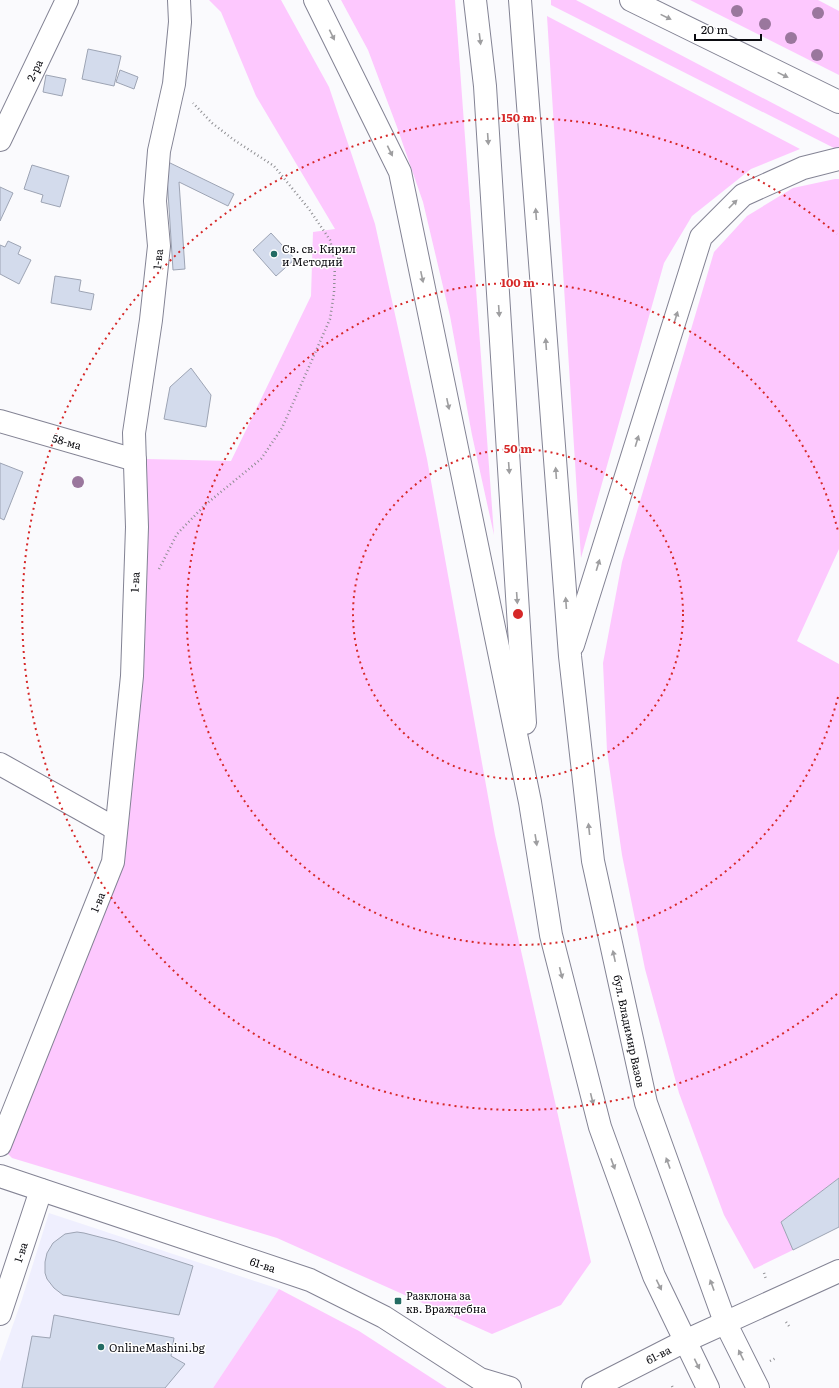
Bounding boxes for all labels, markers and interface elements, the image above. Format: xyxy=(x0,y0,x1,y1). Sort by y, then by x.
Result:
one-way arrow xyxy=(661,14,672,20)
scale bar xyxy=(695,16,761,42)
text: 20 m xyxy=(701,20,728,38)
one-way arrow xyxy=(329,29,335,41)
one-way arrow xyxy=(476,33,483,45)
street label: 2-ра xyxy=(22,57,46,83)
one-way arrow xyxy=(777,72,789,78)
text: 150 m xyxy=(501,108,535,126)
one-way arrow xyxy=(485,133,492,145)
one-way arrow xyxy=(387,146,393,157)
one-way arrow xyxy=(728,199,738,209)
one-way arrow xyxy=(533,208,540,220)
place label: Св. св. Кирил и Методий xyxy=(282,240,356,269)
street label: 1-ва xyxy=(148,248,166,270)
marker: Св. св. Кирил и Методий xyxy=(269,249,279,259)
one-way arrow xyxy=(419,271,425,283)
text: 100 m xyxy=(501,273,535,291)
one-way arrow xyxy=(496,305,503,317)
one-way arrow xyxy=(673,311,679,323)
one-way arrow xyxy=(543,338,550,350)
one-way arrow xyxy=(445,398,451,410)
street label: 58-ма xyxy=(50,429,84,453)
one-way arrow xyxy=(634,435,640,447)
text: 50 m xyxy=(504,439,532,457)
one-way arrow xyxy=(506,462,512,475)
one-way arrow xyxy=(553,467,560,479)
one-way arrow xyxy=(595,559,601,571)
street label: 1-ва xyxy=(125,571,143,593)
one-way arrow xyxy=(514,592,521,604)
one-way arrow xyxy=(563,597,569,609)
centre of rings xyxy=(511,607,525,621)
one-way arrow xyxy=(586,823,592,835)
one-way arrow xyxy=(533,834,539,846)
street label: 1-ва xyxy=(86,889,108,914)
one-way arrow xyxy=(610,950,616,962)
one-way arrow xyxy=(558,967,564,979)
street label: бул. Владимир Вазов xyxy=(610,973,650,1089)
one-way arrow xyxy=(590,1093,596,1105)
one-way arrow xyxy=(664,1157,670,1169)
one-way arrow xyxy=(610,1158,616,1170)
street label: 1-ва xyxy=(9,1240,31,1264)
street label: 61-ва xyxy=(248,1252,278,1276)
one-way arrow xyxy=(708,1279,714,1291)
one-way arrow xyxy=(656,1280,662,1291)
place label: Разклона за кв. Враждебна xyxy=(406,1287,486,1316)
marker: Разклона за кв. Враждебна xyxy=(393,1296,403,1306)
place label: ОnlineMashini.bg xyxy=(109,1339,206,1355)
street label: 61-ва xyxy=(643,1341,673,1367)
marker: ОnlineMashini.bg xyxy=(96,1342,106,1352)
one-way arrow xyxy=(738,1349,744,1361)
one-way arrow xyxy=(694,1359,700,1370)

